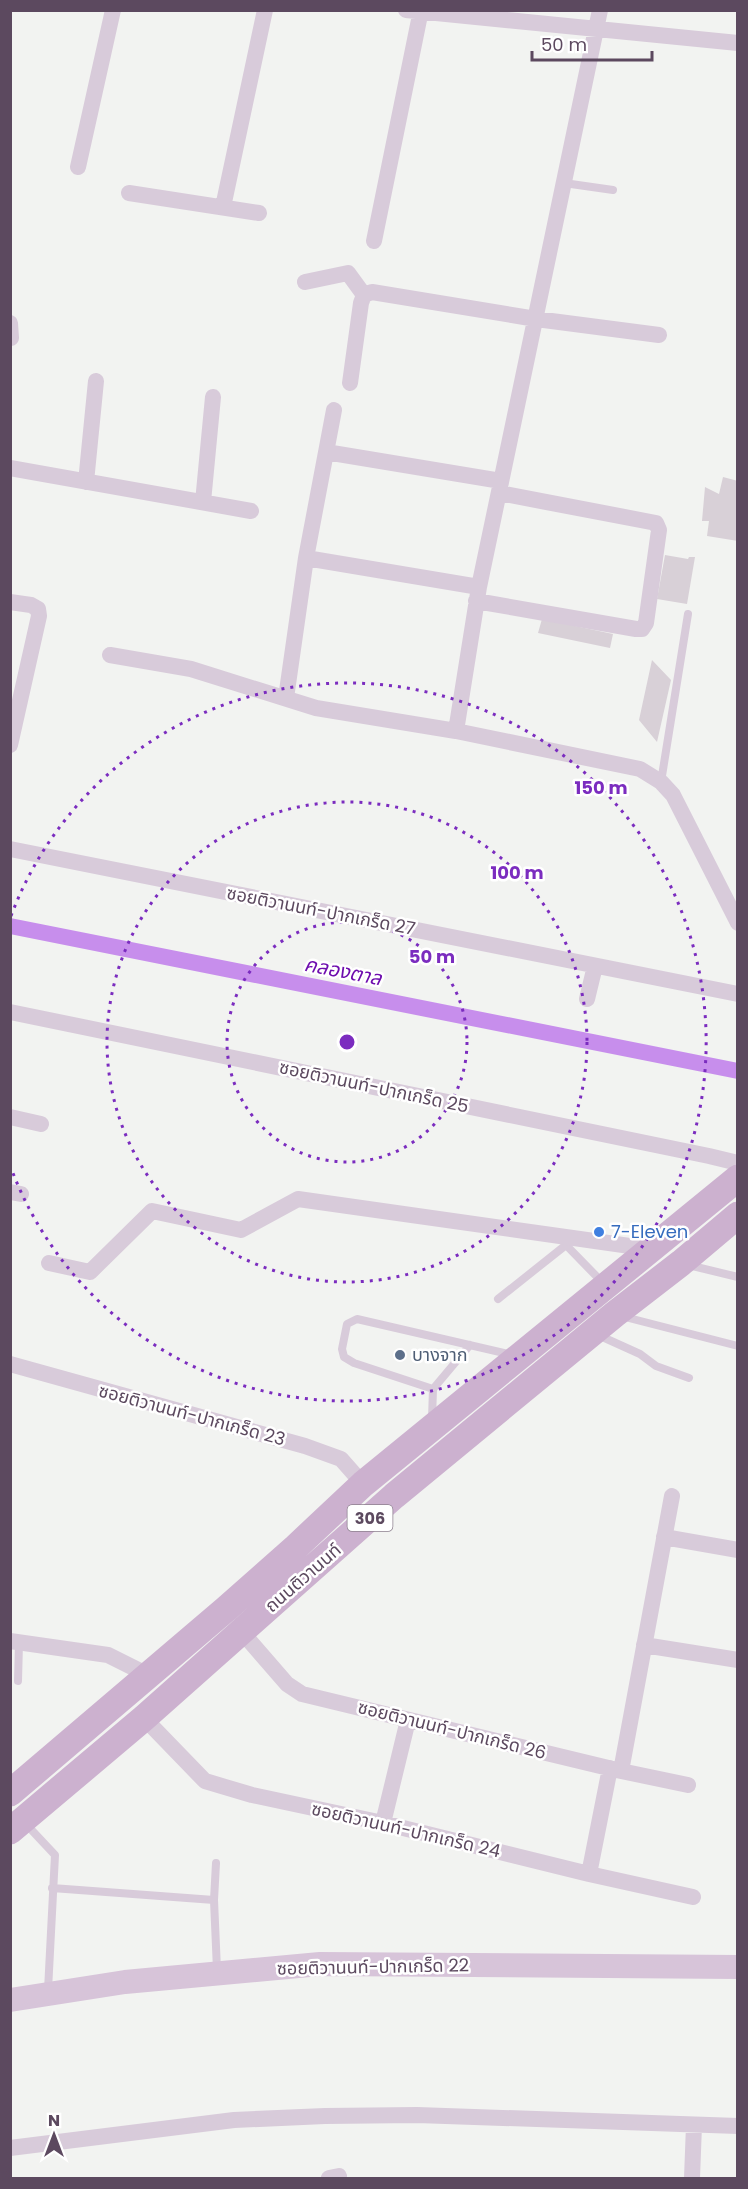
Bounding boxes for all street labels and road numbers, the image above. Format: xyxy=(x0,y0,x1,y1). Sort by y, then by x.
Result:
street label: ซอยติวานนท์-ปากเกร็ด 27 xyxy=(225,880,418,941)
street label: ซอยติวานนท์-ปากเกร็ด 25 xyxy=(277,1054,471,1119)
street label: ซอยติวานนท์-ปากเกร็ด 23 xyxy=(96,1378,288,1451)
road number: 306 xyxy=(348,1505,392,1531)
street label: ถนนติวานนท์ xyxy=(259,1538,346,1618)
street label: ซอยติวานนท์-ปากเกร็ด 26 xyxy=(355,1694,549,1765)
street label: ซอยติวานนท์-ปากเกร็ด 24 xyxy=(309,1796,503,1863)
street label: ซอยติวานนท์-ปากเกร็ด 22 xyxy=(277,1952,469,1981)

